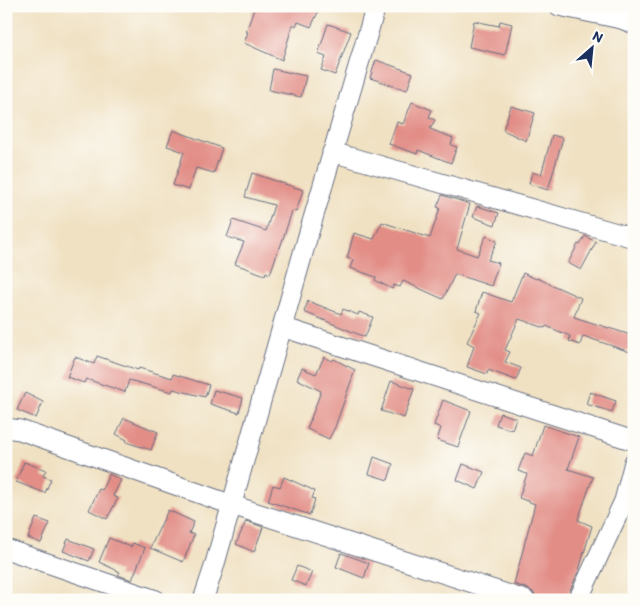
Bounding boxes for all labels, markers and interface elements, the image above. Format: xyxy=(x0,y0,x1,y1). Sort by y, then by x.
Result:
north arrow xyxy=(568,22,618,72)
text: N xyxy=(590,27,606,47)

